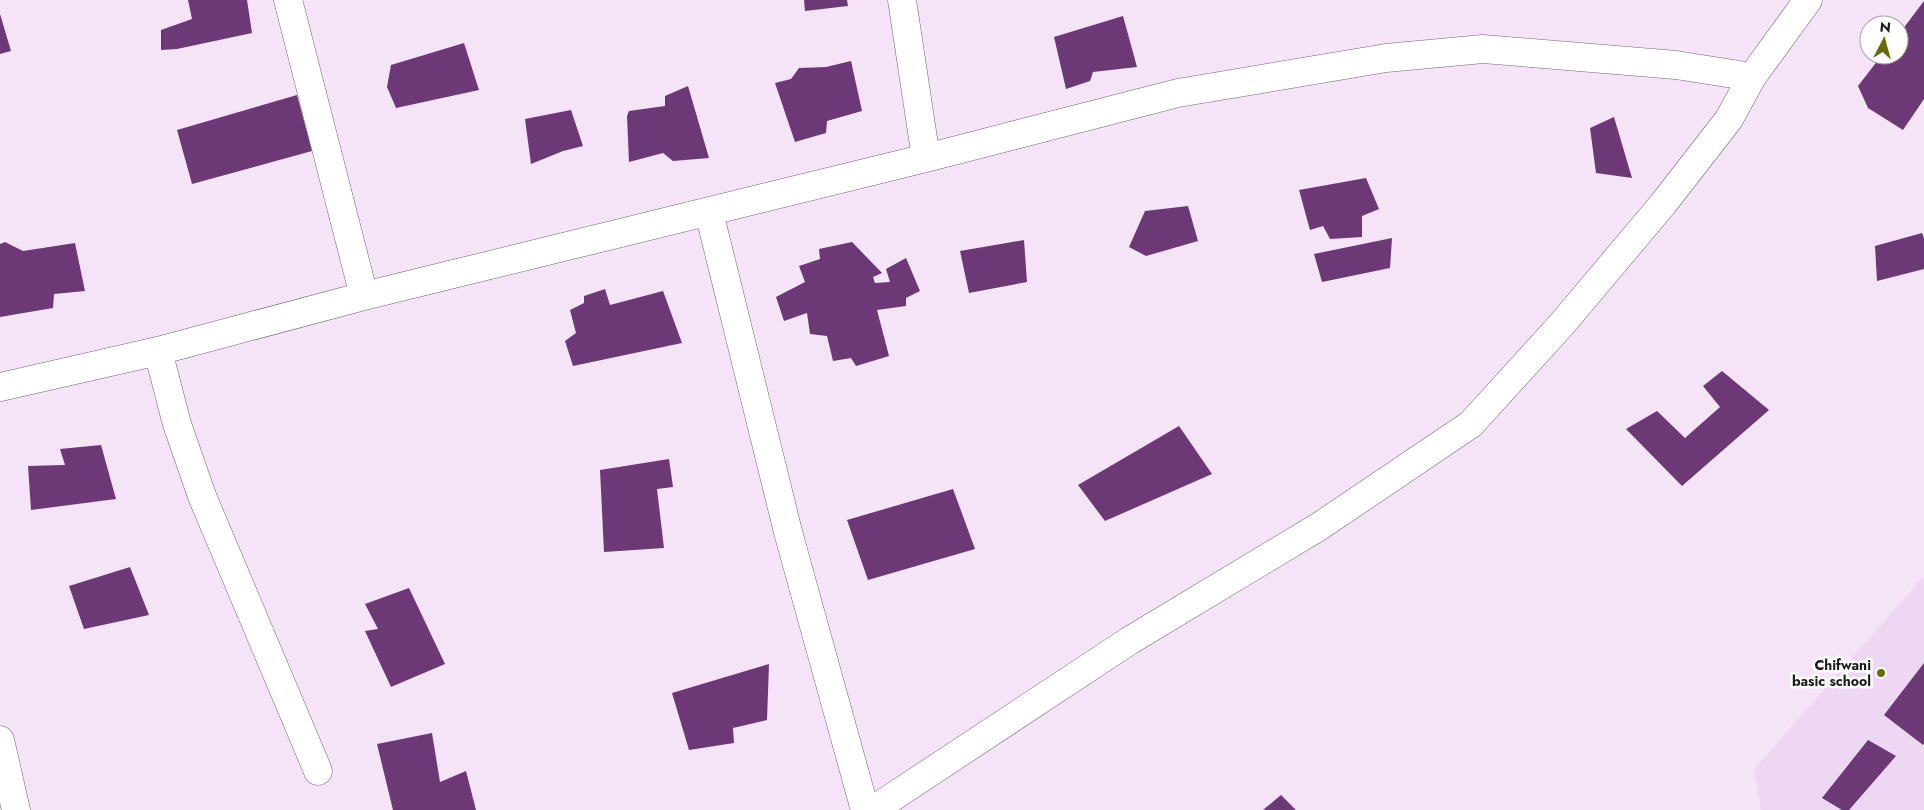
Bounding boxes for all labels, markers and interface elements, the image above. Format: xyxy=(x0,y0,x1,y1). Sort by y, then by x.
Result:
north arrow xyxy=(1859,15,1909,65)
text: N xyxy=(1879,17,1892,38)
place label: Chifwani basic school xyxy=(1792,655,1871,691)
marker: Chifwani basic school xyxy=(1875,667,1887,679)

